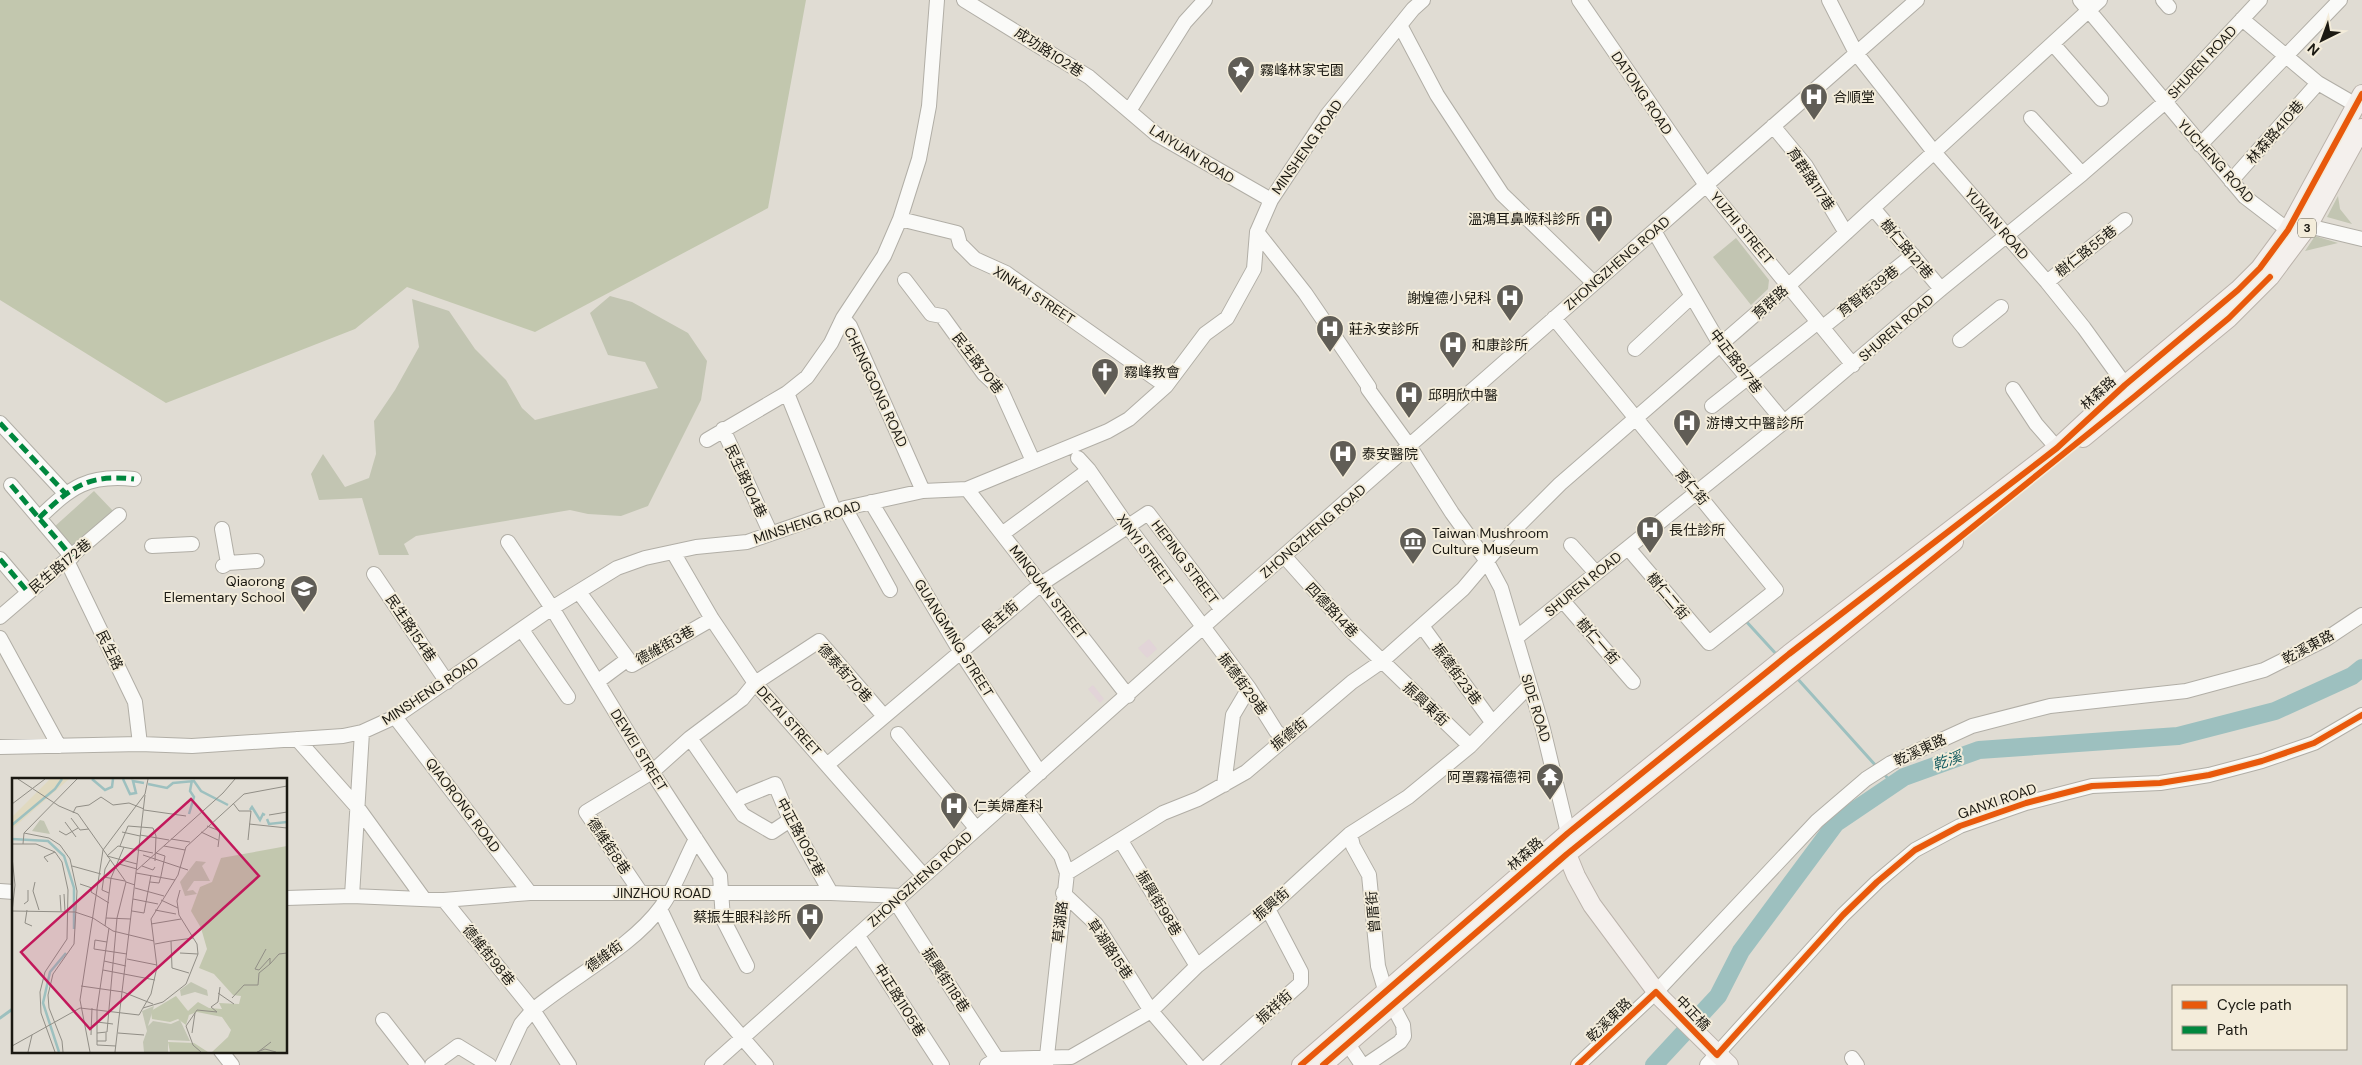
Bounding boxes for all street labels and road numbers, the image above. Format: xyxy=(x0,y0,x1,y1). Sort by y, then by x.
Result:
street label: SHUREN ROAD xyxy=(2163,22,2241,102)
street label: 成功路102巷 xyxy=(1011,23,1087,81)
street label: DATONG ROAD xyxy=(1608,48,1676,138)
street label: MINSHENG ROAD xyxy=(1268,96,1346,198)
street label: 林森路410巷 xyxy=(2242,96,2308,168)
street label: YUCHENG ROAD xyxy=(2174,116,2258,206)
street label: LAIYUAN ROAD xyxy=(1146,121,1238,187)
street label: 育群路117巷 xyxy=(1783,144,1839,214)
street label: YUXIAN ROAD xyxy=(1961,184,2033,264)
street label: YUZHI STREET xyxy=(1706,188,1778,268)
street label: ZHONGZHENG ROAD xyxy=(1560,212,1674,314)
street label: 樹仁路121巷 xyxy=(1877,215,1937,283)
road number: 3 xyxy=(2298,218,2316,238)
street label: 樹仁路55巷 xyxy=(2052,221,2120,281)
street label: XINKAI STREET xyxy=(990,262,1078,328)
street label: 育智街39巷 xyxy=(1834,262,1902,320)
street label: 育群路 xyxy=(1748,281,1792,323)
street label: SHUREN ROAD xyxy=(1855,290,1937,366)
street label: CHENGGONG ROAD xyxy=(840,324,912,450)
street label: 中正路817巷 xyxy=(1706,325,1766,397)
street label: 民生路70巷 xyxy=(948,329,1008,397)
street label: 林森路 xyxy=(2077,372,2119,414)
street label: 民生路104巷 xyxy=(721,442,771,520)
street label: 育仁街 xyxy=(1672,465,1712,509)
street label: ZHONGZHENG ROAD xyxy=(1256,480,1370,582)
street label: MINSHENG ROAD xyxy=(751,496,863,548)
street label: XINYI STREET xyxy=(1113,511,1177,589)
street label: HEPING STREET xyxy=(1148,516,1223,608)
street label: 民生路172巷 xyxy=(25,535,95,597)
street label: MINQUAN STREET xyxy=(1006,541,1090,643)
street label: SHUREN ROAD xyxy=(1541,547,1625,621)
street label: 樹仁二街 xyxy=(1643,569,1693,623)
street label: GUANGMING STREET xyxy=(910,576,998,700)
street label: 四德路14巷 xyxy=(1302,579,1362,641)
street label: 民生路154巷 xyxy=(382,591,440,665)
street label: 民主街 xyxy=(978,597,1022,637)
street label: 樹仁一街 xyxy=(1573,614,1623,668)
street label: 德維街3巷 xyxy=(633,622,697,668)
street label: 乾溪東路 xyxy=(2279,626,2337,668)
street label: 民生路 xyxy=(93,627,127,673)
street label: 振德街23巷 xyxy=(1428,639,1486,709)
street label: 德泰街70巷 xyxy=(814,640,876,706)
street label: 振德街29巷 xyxy=(1214,649,1272,719)
street label: MINSHENG ROAD xyxy=(378,653,482,729)
street label: SIDE ROAD xyxy=(1517,672,1555,744)
street label: 振興東街 xyxy=(1399,678,1453,730)
street label: DETAI STREET xyxy=(753,682,825,760)
street label: DEWEI STREET xyxy=(607,705,672,795)
street label: 振德街 xyxy=(1267,714,1311,754)
street label: 乾溪東路 xyxy=(1891,731,1949,769)
street label: QIAORONG ROAD xyxy=(421,754,505,856)
street label: GANXI ROAD xyxy=(1955,779,2039,823)
street label: 中正路1092巷 xyxy=(773,795,829,879)
street label: 德維街8巷 xyxy=(584,814,634,878)
street label: ZHONGZHENG ROAD xyxy=(864,827,976,931)
street label: 林森路 xyxy=(1503,833,1547,875)
street label: 振興街98巷 xyxy=(1132,867,1186,939)
street label: JINZHOU ROAD xyxy=(613,884,711,902)
street label: 振興街 xyxy=(1249,884,1293,924)
street label: 曾厝街 xyxy=(1362,890,1384,934)
street label: 草湖路 xyxy=(1049,900,1071,944)
street label: 草湖路15巷 xyxy=(1083,915,1137,983)
street label: 德維街98巷 xyxy=(459,921,519,989)
street label: 德維街 xyxy=(582,936,626,976)
street label: 振興街118巷 xyxy=(919,944,973,1016)
street label: 中正路1105巷 xyxy=(870,960,930,1040)
street label: 振祥街 xyxy=(1252,986,1296,1028)
street label: 中正橋 xyxy=(1672,992,1714,1034)
street label: 乾溪東路 xyxy=(1583,994,1635,1046)

